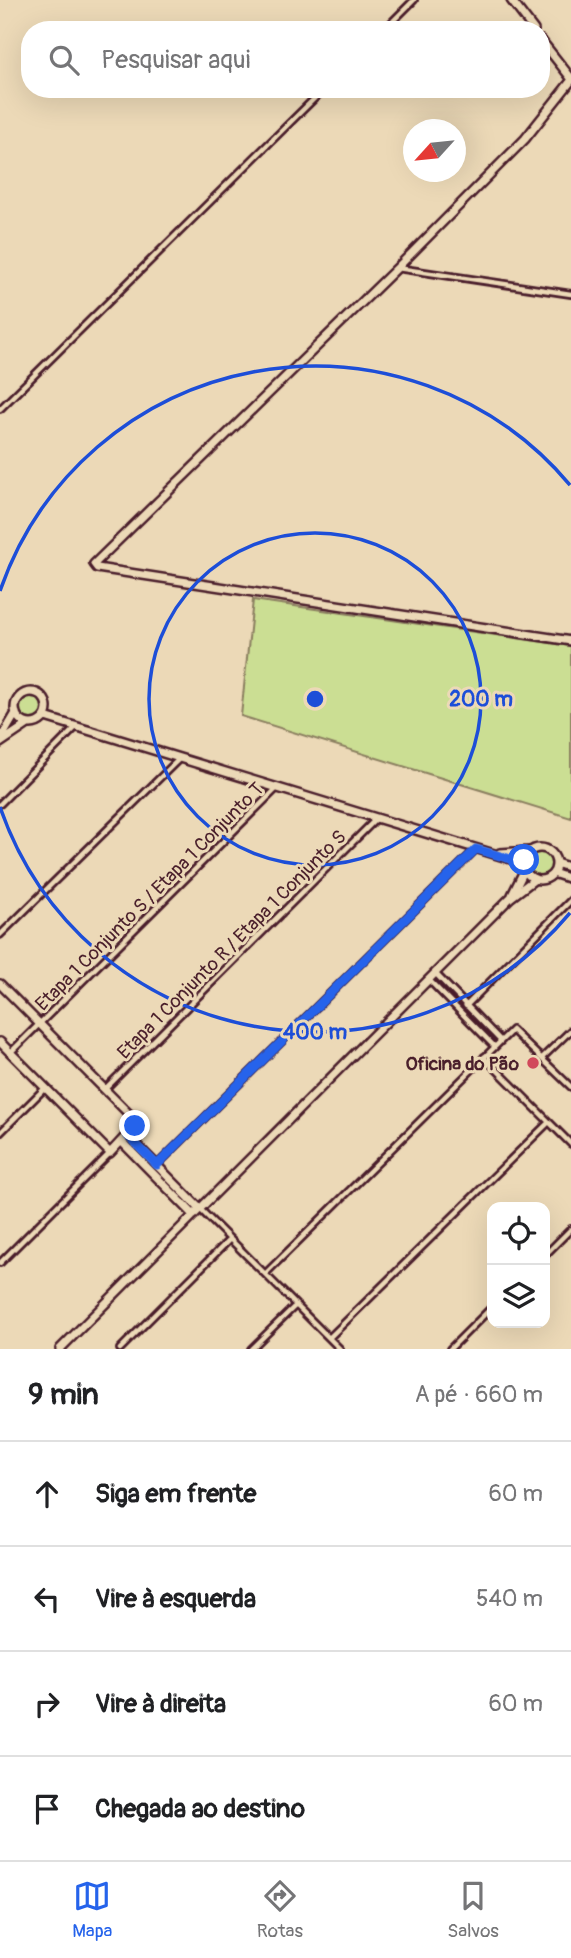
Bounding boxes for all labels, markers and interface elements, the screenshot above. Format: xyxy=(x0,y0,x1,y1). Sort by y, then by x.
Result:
search box xyxy=(21,21,550,98)
icon: search xyxy=(45,41,83,79)
text: Pesquisar aqui xyxy=(101,44,250,76)
north arrow xyxy=(403,119,466,182)
text: 200 m xyxy=(449,686,513,713)
centre of rings xyxy=(303,687,327,711)
street label: Etapa 1 Conjunto S / Etapa 1 Conjunto T xyxy=(30,777,269,1016)
street label: Etapa 1 Conjunto R / Etapa 1 Conjunto S xyxy=(112,825,351,1064)
route start xyxy=(508,844,539,875)
text: 400 m xyxy=(283,1019,347,1046)
place label: Oficina do Pão xyxy=(406,1052,520,1076)
marker: Oficina do Pão xyxy=(525,1055,541,1071)
route end xyxy=(119,1110,150,1141)
map controls xyxy=(487,1202,550,1328)
button: locate xyxy=(487,1202,550,1265)
button: layers xyxy=(487,1265,550,1328)
text: 9 min xyxy=(28,1376,99,1413)
text: A pé · 660 m xyxy=(415,1380,543,1409)
icon: ahead xyxy=(28,1475,66,1513)
text: Siga em frente xyxy=(95,1478,256,1510)
text: 60 m xyxy=(488,1479,543,1508)
icon: left xyxy=(28,1580,66,1618)
text: Vire à esquerda xyxy=(95,1583,256,1615)
text: 540 m xyxy=(476,1584,543,1613)
icon: right xyxy=(28,1685,66,1723)
text: Vire à direita xyxy=(95,1688,226,1720)
text: 60 m xyxy=(488,1689,543,1718)
icon: arrive xyxy=(28,1790,66,1828)
text: Chegada ao destino xyxy=(95,1793,305,1825)
tab: Mapa xyxy=(72,1877,112,1943)
tab: Rotas xyxy=(257,1877,303,1943)
tab: Salvos xyxy=(447,1877,499,1943)

